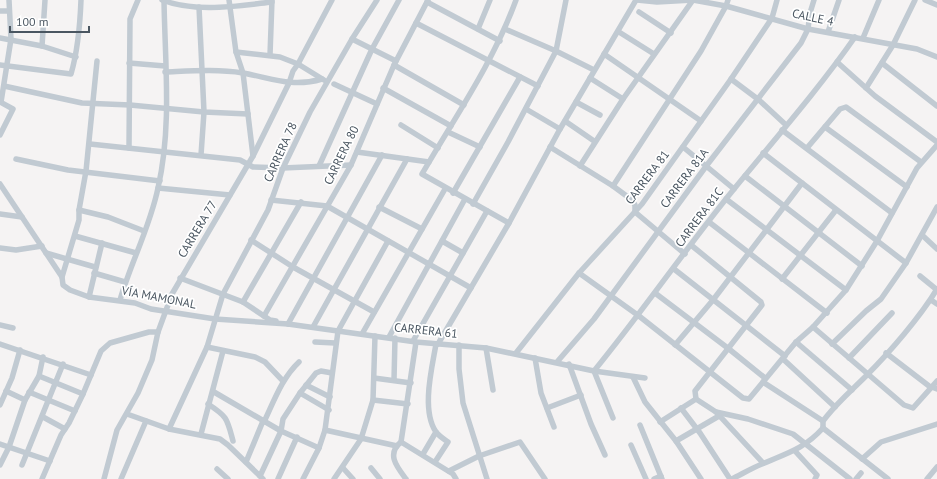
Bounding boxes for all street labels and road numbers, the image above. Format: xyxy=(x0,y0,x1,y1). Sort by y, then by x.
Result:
street label: CALLE 4 xyxy=(791,5,836,29)
street label: CARRERA 78 xyxy=(260,120,300,184)
street label: CARRERA 80 xyxy=(320,123,362,187)
street label: CARRERA 81A xyxy=(657,145,711,211)
street label: CARRERA 81 xyxy=(622,147,672,207)
street label: CARRERA 81C xyxy=(672,184,726,250)
street label: CARRERA 77 xyxy=(174,198,220,260)
street label: VÍA MAMONAL xyxy=(120,282,198,312)
street label: CARRERA 61 xyxy=(393,319,459,341)

